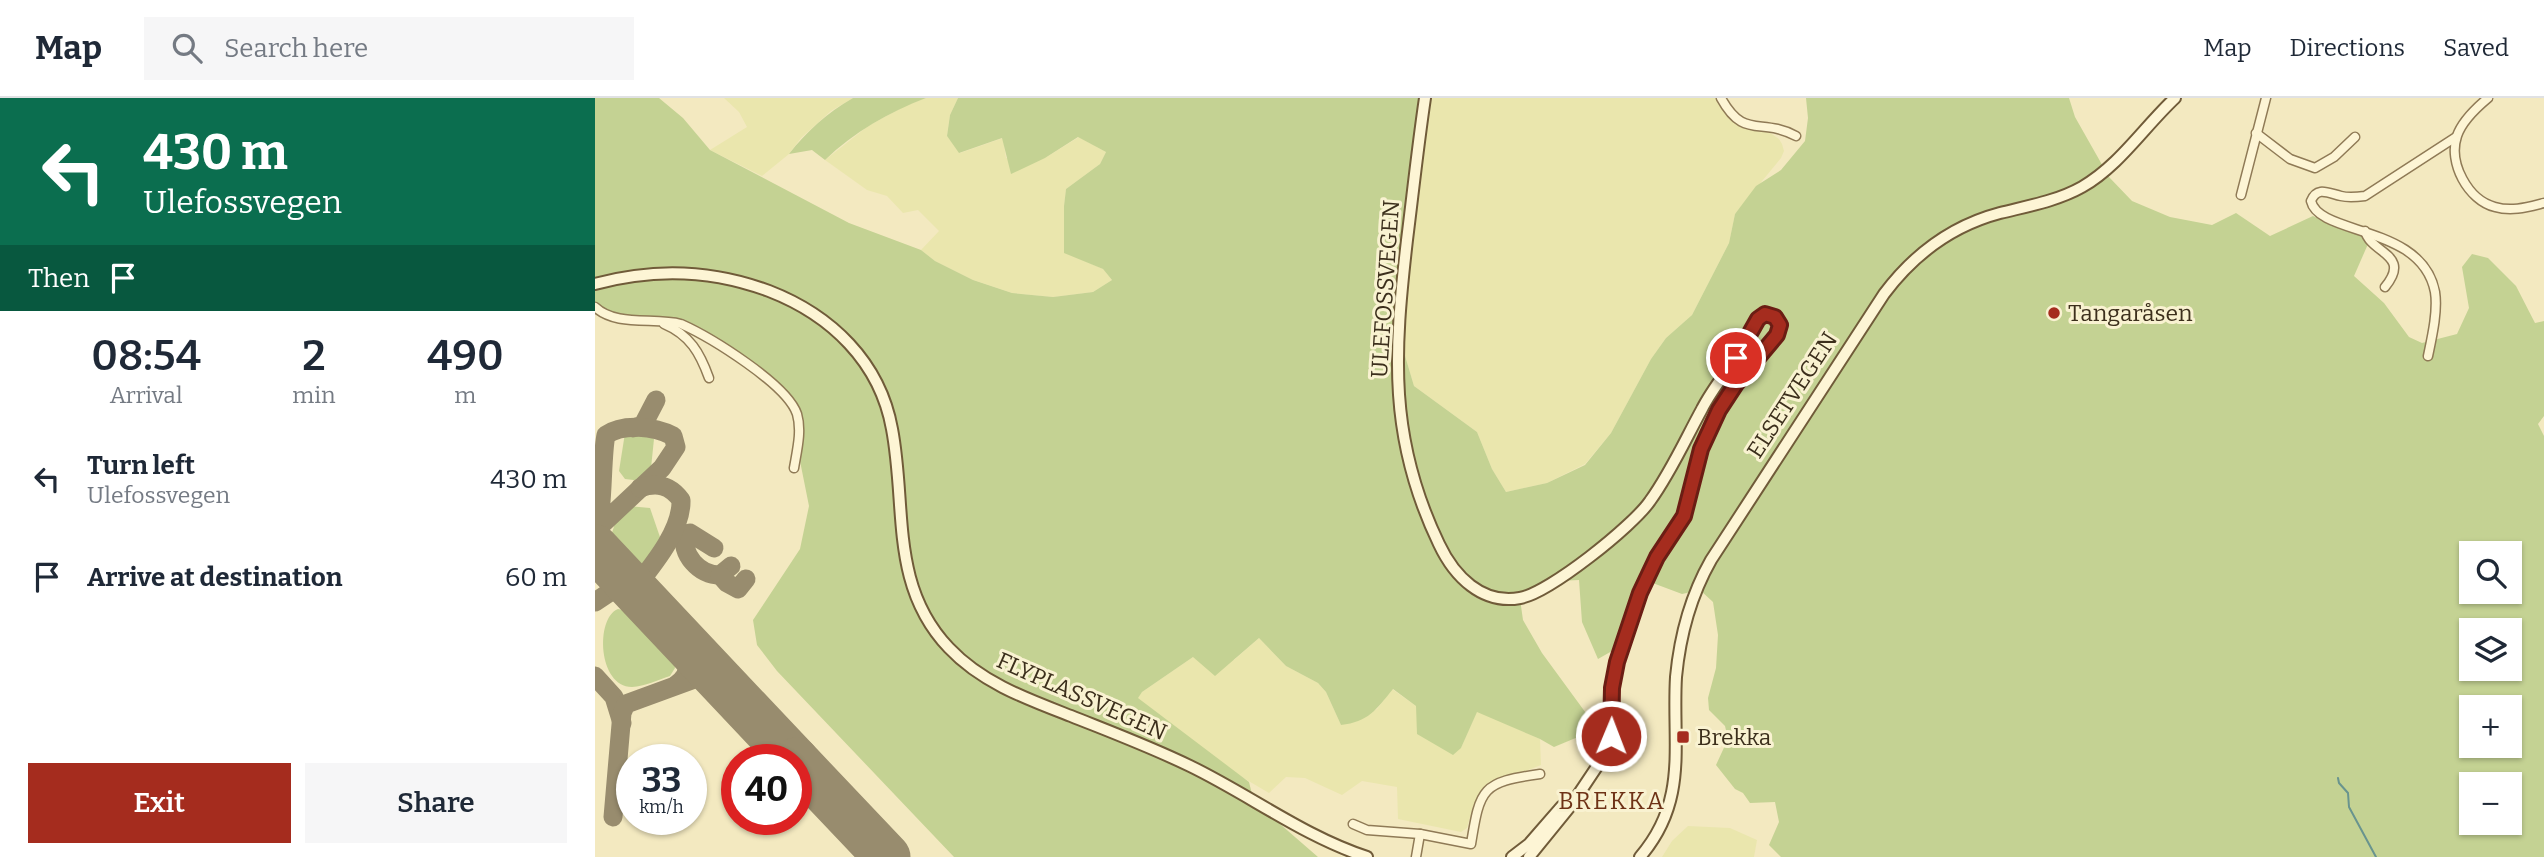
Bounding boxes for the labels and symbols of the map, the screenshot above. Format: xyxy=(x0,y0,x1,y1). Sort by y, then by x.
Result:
street label: ULEFOSSVEGEN xyxy=(1365,199,1405,379)
place label: Tangaråsen xyxy=(2068,299,2193,327)
marker: Tangaråsen xyxy=(2046,305,2062,321)
street label: ELSETVEGEN xyxy=(1741,327,1843,463)
pin xyxy=(1706,328,1766,388)
street label: FLYPLASSVEGEN xyxy=(993,646,1171,746)
position arrow xyxy=(1574,699,1648,773)
place label: Brekka xyxy=(1697,723,1772,751)
marker: Brekka xyxy=(1675,729,1691,745)
speed limit sign: 40 xyxy=(721,744,812,835)
district label: BREKKA xyxy=(1558,787,1666,815)

